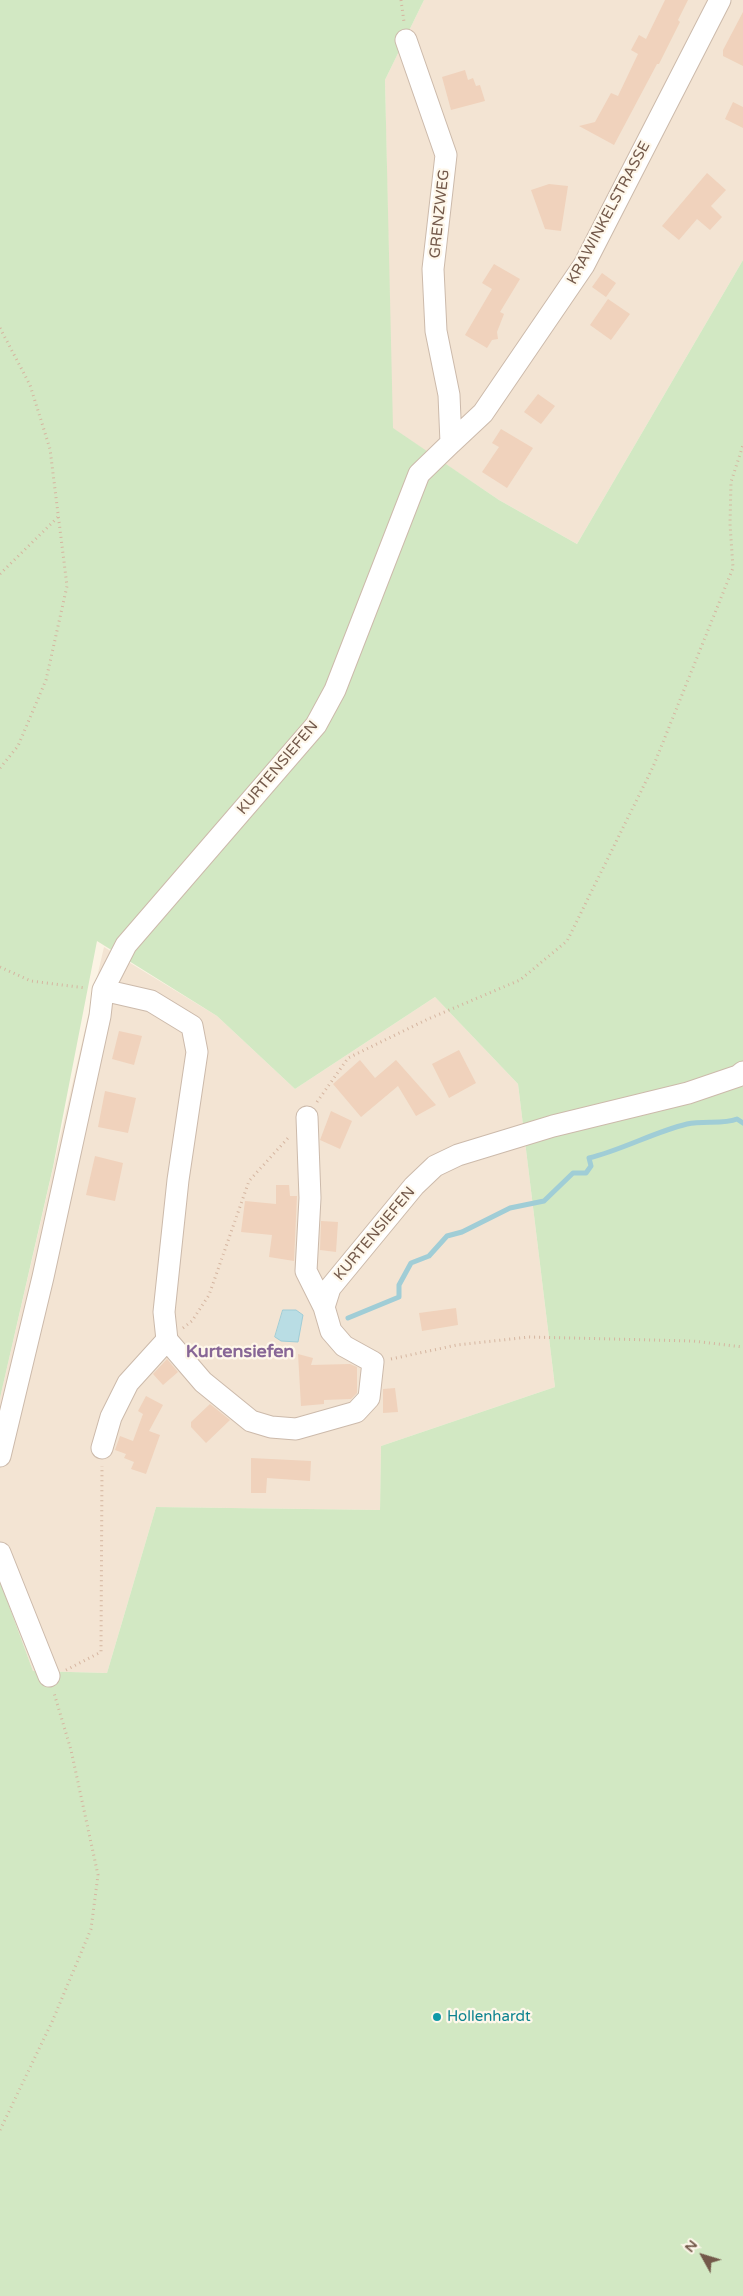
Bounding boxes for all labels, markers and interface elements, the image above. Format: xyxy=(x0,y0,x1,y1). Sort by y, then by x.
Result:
street label: KRAWINKELSTRASSE xyxy=(564,138,654,288)
street label: GRENZWEG xyxy=(426,169,454,259)
street label: KURTENSIEFEN xyxy=(234,718,322,818)
street label: KURTENSIEFEN xyxy=(331,1184,419,1284)
district label: Kurtensiefen xyxy=(186,1341,294,1363)
place label: Hollenhardt xyxy=(447,2008,531,2026)
marker: Hollenhardt xyxy=(431,2011,443,2023)
north arrow xyxy=(678,2231,728,2281)
text: N xyxy=(681,2237,701,2256)

